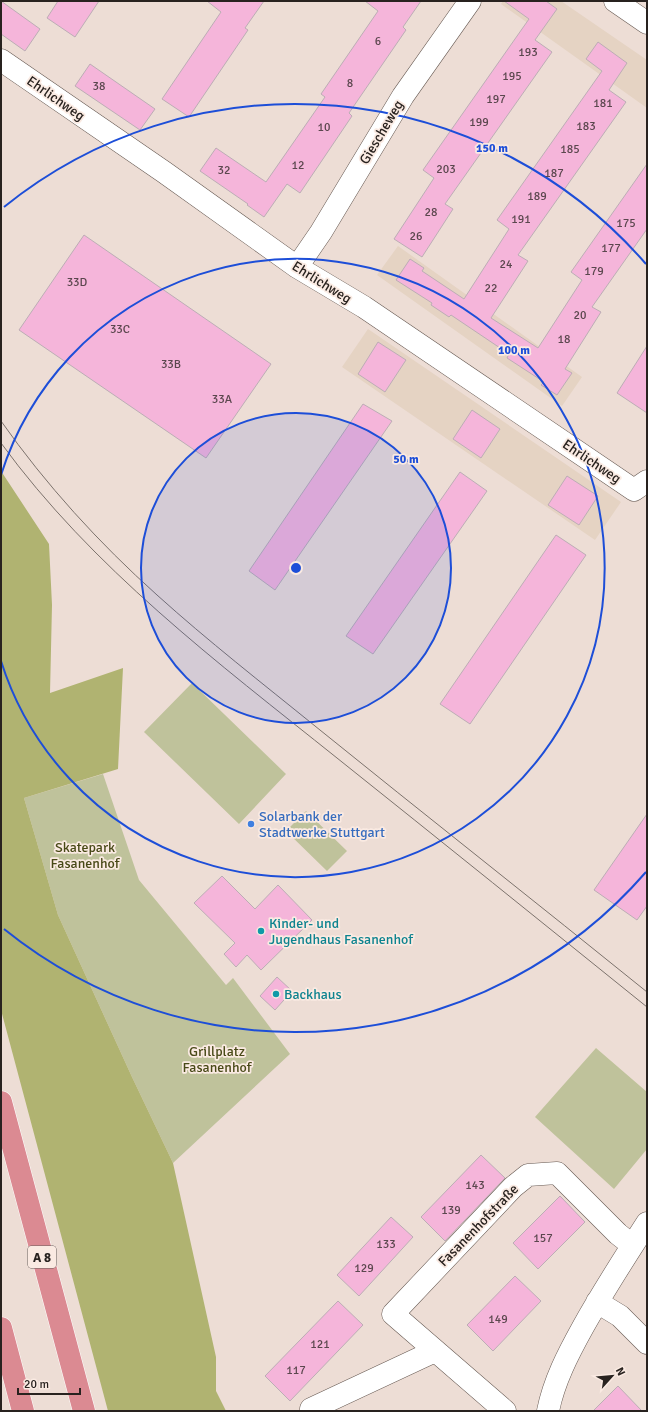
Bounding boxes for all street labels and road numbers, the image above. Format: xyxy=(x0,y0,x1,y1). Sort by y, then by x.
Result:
street label: Ehrlichweg xyxy=(23,72,88,125)
street label: Giescheweg xyxy=(356,97,407,167)
street label: Ehrlichweg xyxy=(289,257,355,307)
street label: Ehrlichweg xyxy=(559,436,624,487)
street label: Fasanenhofstraße xyxy=(435,1181,522,1270)
road number: A 8 xyxy=(28,1246,56,1268)

